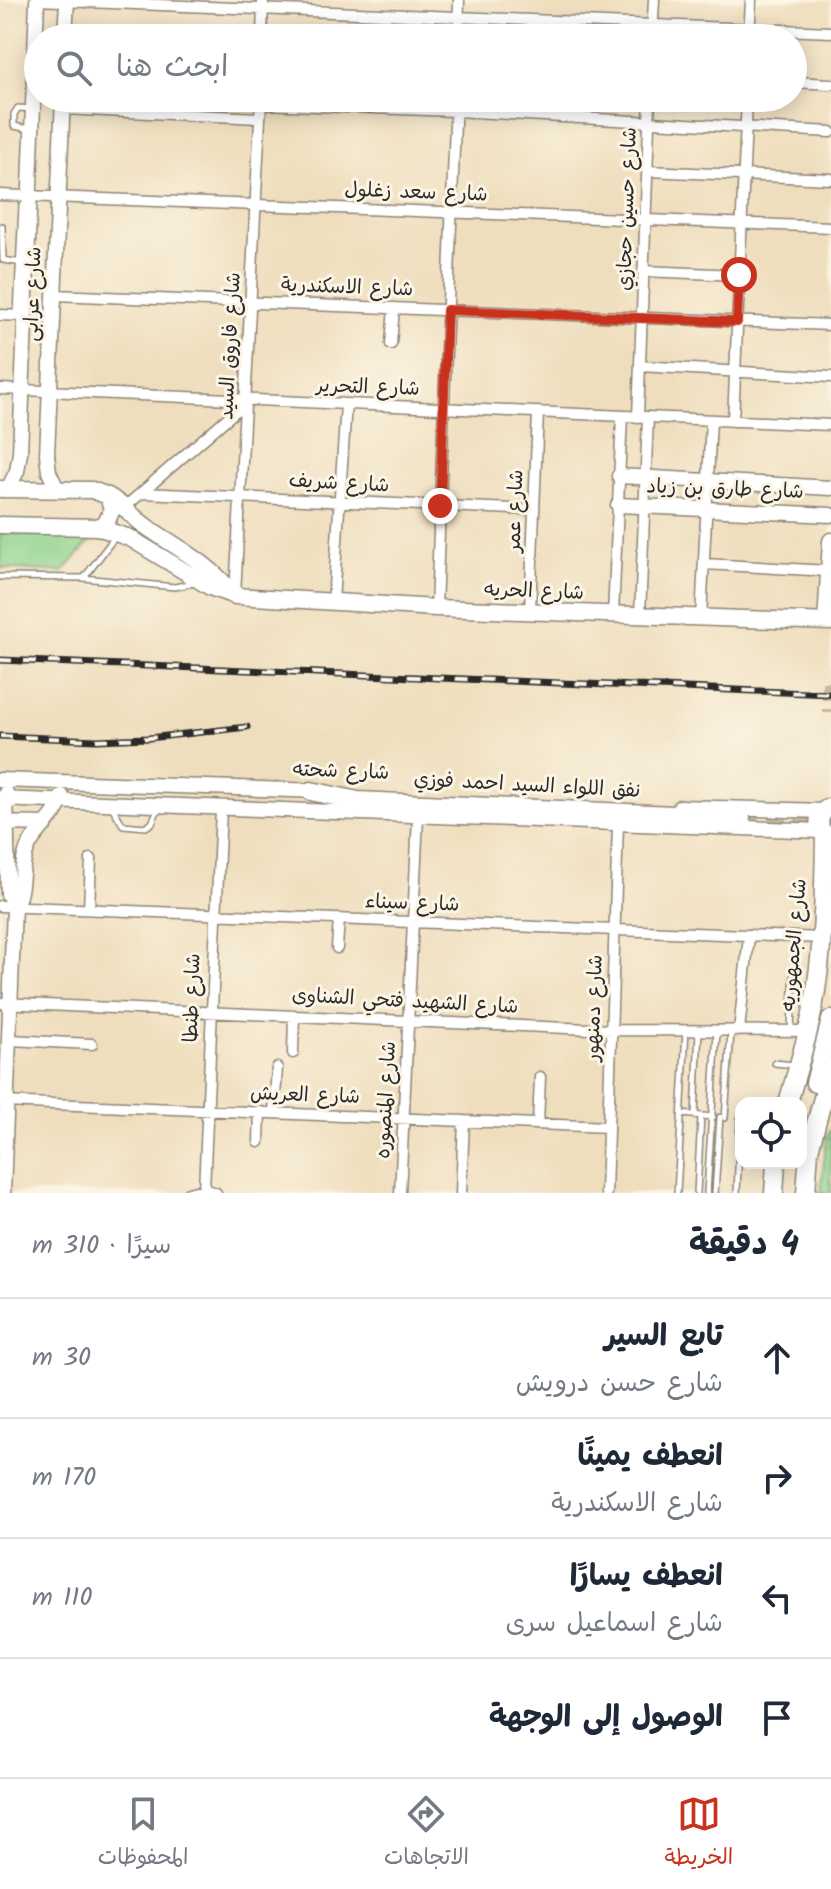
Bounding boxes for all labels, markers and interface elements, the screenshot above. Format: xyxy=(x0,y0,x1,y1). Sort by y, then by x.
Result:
search box xyxy=(24,24,807,112)
text: ابحث هنا xyxy=(116,44,228,92)
icon: search xyxy=(52,46,96,90)
street label: شارع حسين حجازي xyxy=(609,127,647,291)
street label: شارع سعد زغلول xyxy=(344,175,488,211)
street label: شارع عرابى xyxy=(16,246,52,342)
route start xyxy=(721,257,757,293)
street label: شارع الاسكندرية xyxy=(280,270,414,306)
street label: شارع فاروق السيد xyxy=(211,272,251,420)
street label: شارع التحرير xyxy=(314,370,420,406)
street label: شارع شريف xyxy=(288,465,390,503)
street label: شارع عمر xyxy=(498,469,533,555)
street label: شارع طارق بن زياد xyxy=(646,471,804,509)
route end xyxy=(422,488,458,524)
street label: شارع الحريه xyxy=(483,574,585,610)
street label: شارع شحته xyxy=(292,754,390,790)
street label: نفق اللواء السيد احمد فوزي xyxy=(413,764,641,808)
street label: شارع الجمهوريه xyxy=(773,877,817,1013)
street label: شارع سيناء xyxy=(364,886,460,922)
street label: شارع طنطا xyxy=(175,953,211,1043)
street label: شارع دمنهور xyxy=(577,954,613,1064)
street label: شارع الشهيد فتحي الشناوى xyxy=(291,980,519,1024)
street label: شارع المنصوره xyxy=(368,1040,406,1160)
street label: شارع العريش xyxy=(250,1078,360,1114)
map controls xyxy=(735,1097,807,1169)
button: locate xyxy=(735,1097,807,1169)
text: 4 دقيقة xyxy=(689,1218,799,1272)
text: سيرًا · 310 m xyxy=(32,1225,171,1267)
text: تابع السير xyxy=(605,1313,723,1361)
icon: ahead xyxy=(755,1336,799,1380)
text: 30 m xyxy=(32,1337,91,1379)
text: شارع حسن درويش xyxy=(516,1363,723,1405)
text: انعطف يمينًا xyxy=(577,1433,723,1481)
icon: right xyxy=(755,1456,799,1500)
text: 170 m xyxy=(32,1457,96,1499)
text: شارع الاسكندرية xyxy=(551,1483,723,1525)
text: انعطف يسارًا xyxy=(570,1553,723,1601)
icon: left xyxy=(755,1576,799,1620)
text: 110 m xyxy=(32,1577,92,1619)
text: شارع اسماعيل سرى xyxy=(505,1603,723,1645)
text: الوصول إلى الوجهة xyxy=(489,1694,723,1742)
icon: arrive xyxy=(755,1696,799,1740)
tab: المحفوظات xyxy=(98,1792,188,1876)
tab: الاتجاهات xyxy=(384,1792,469,1876)
tab: الخريطة xyxy=(665,1792,733,1876)

